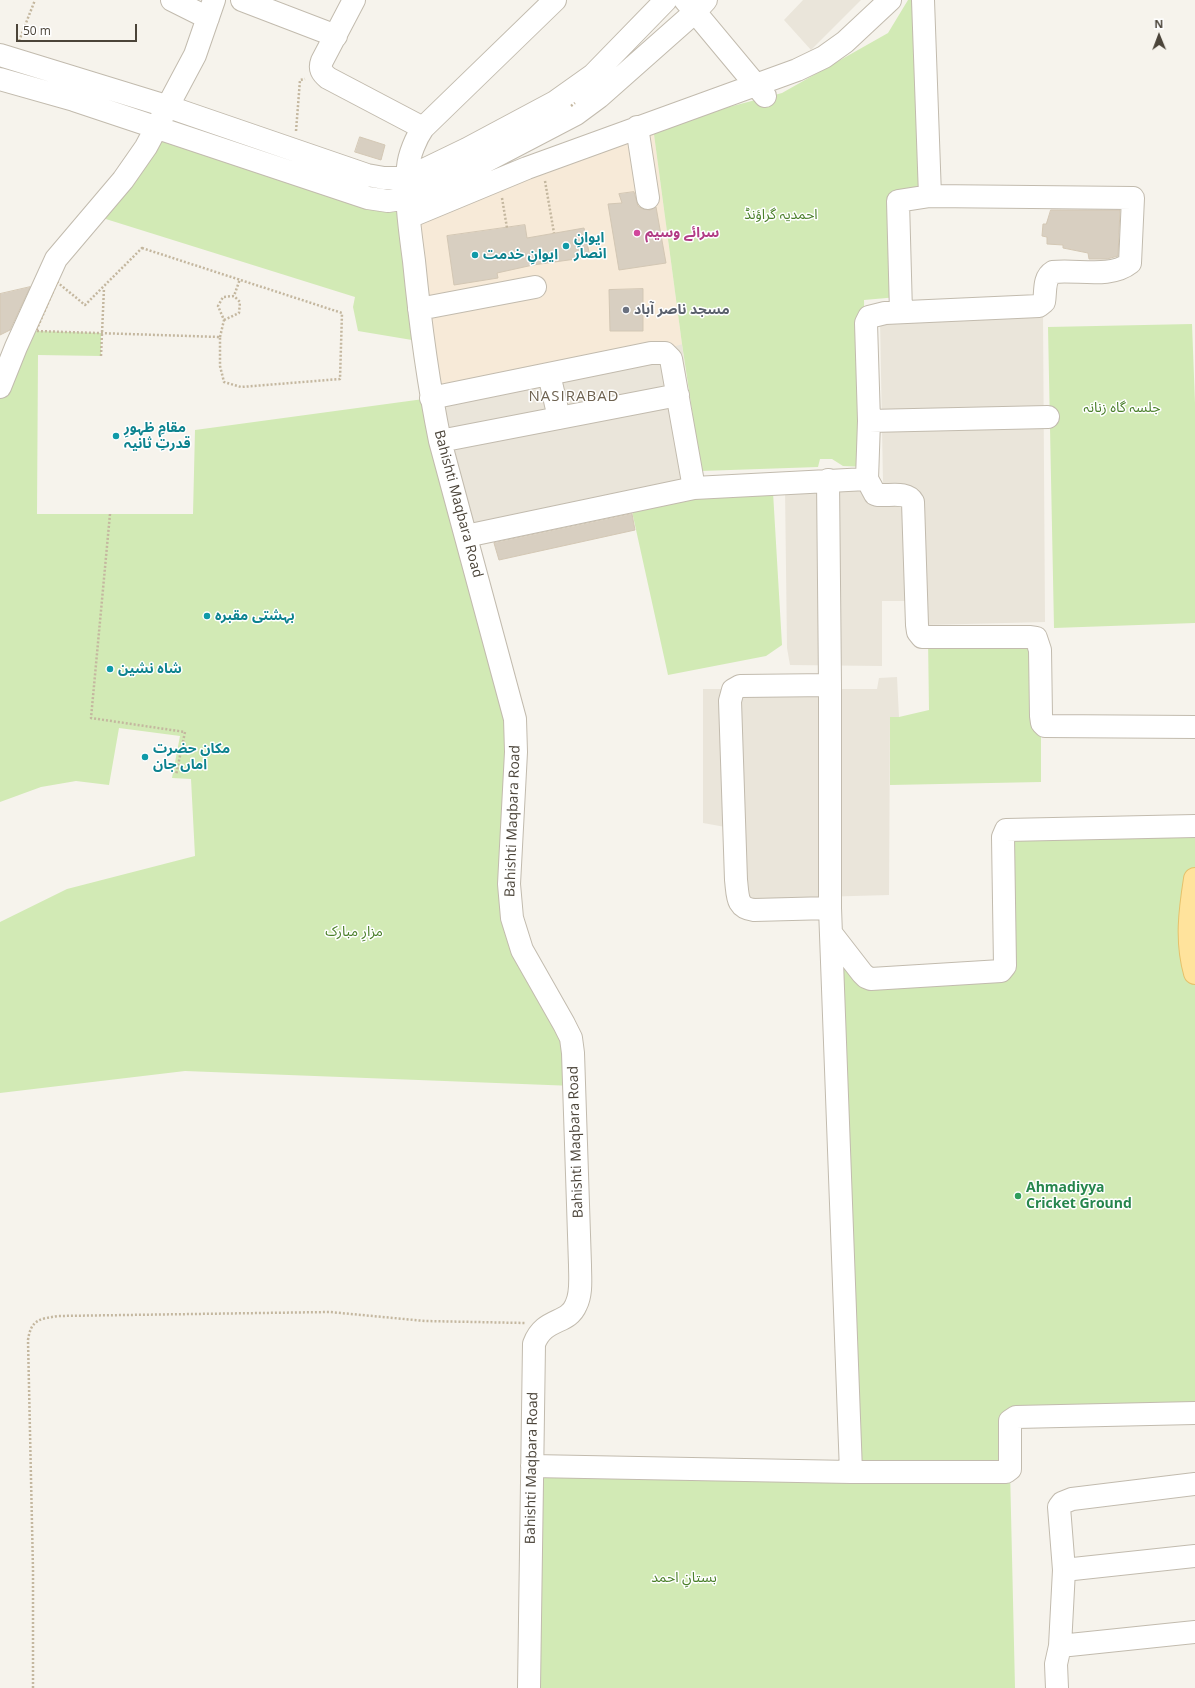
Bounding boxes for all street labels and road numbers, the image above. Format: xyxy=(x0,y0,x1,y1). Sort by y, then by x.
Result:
street label: Bahishti Maqbara Road xyxy=(430,428,486,580)
street label: Bahishti Maqbara Road xyxy=(502,745,524,897)
street label: Bahishti Maqbara Road xyxy=(565,1066,587,1218)
street label: Bahishti Maqbara Road xyxy=(522,1392,542,1544)

